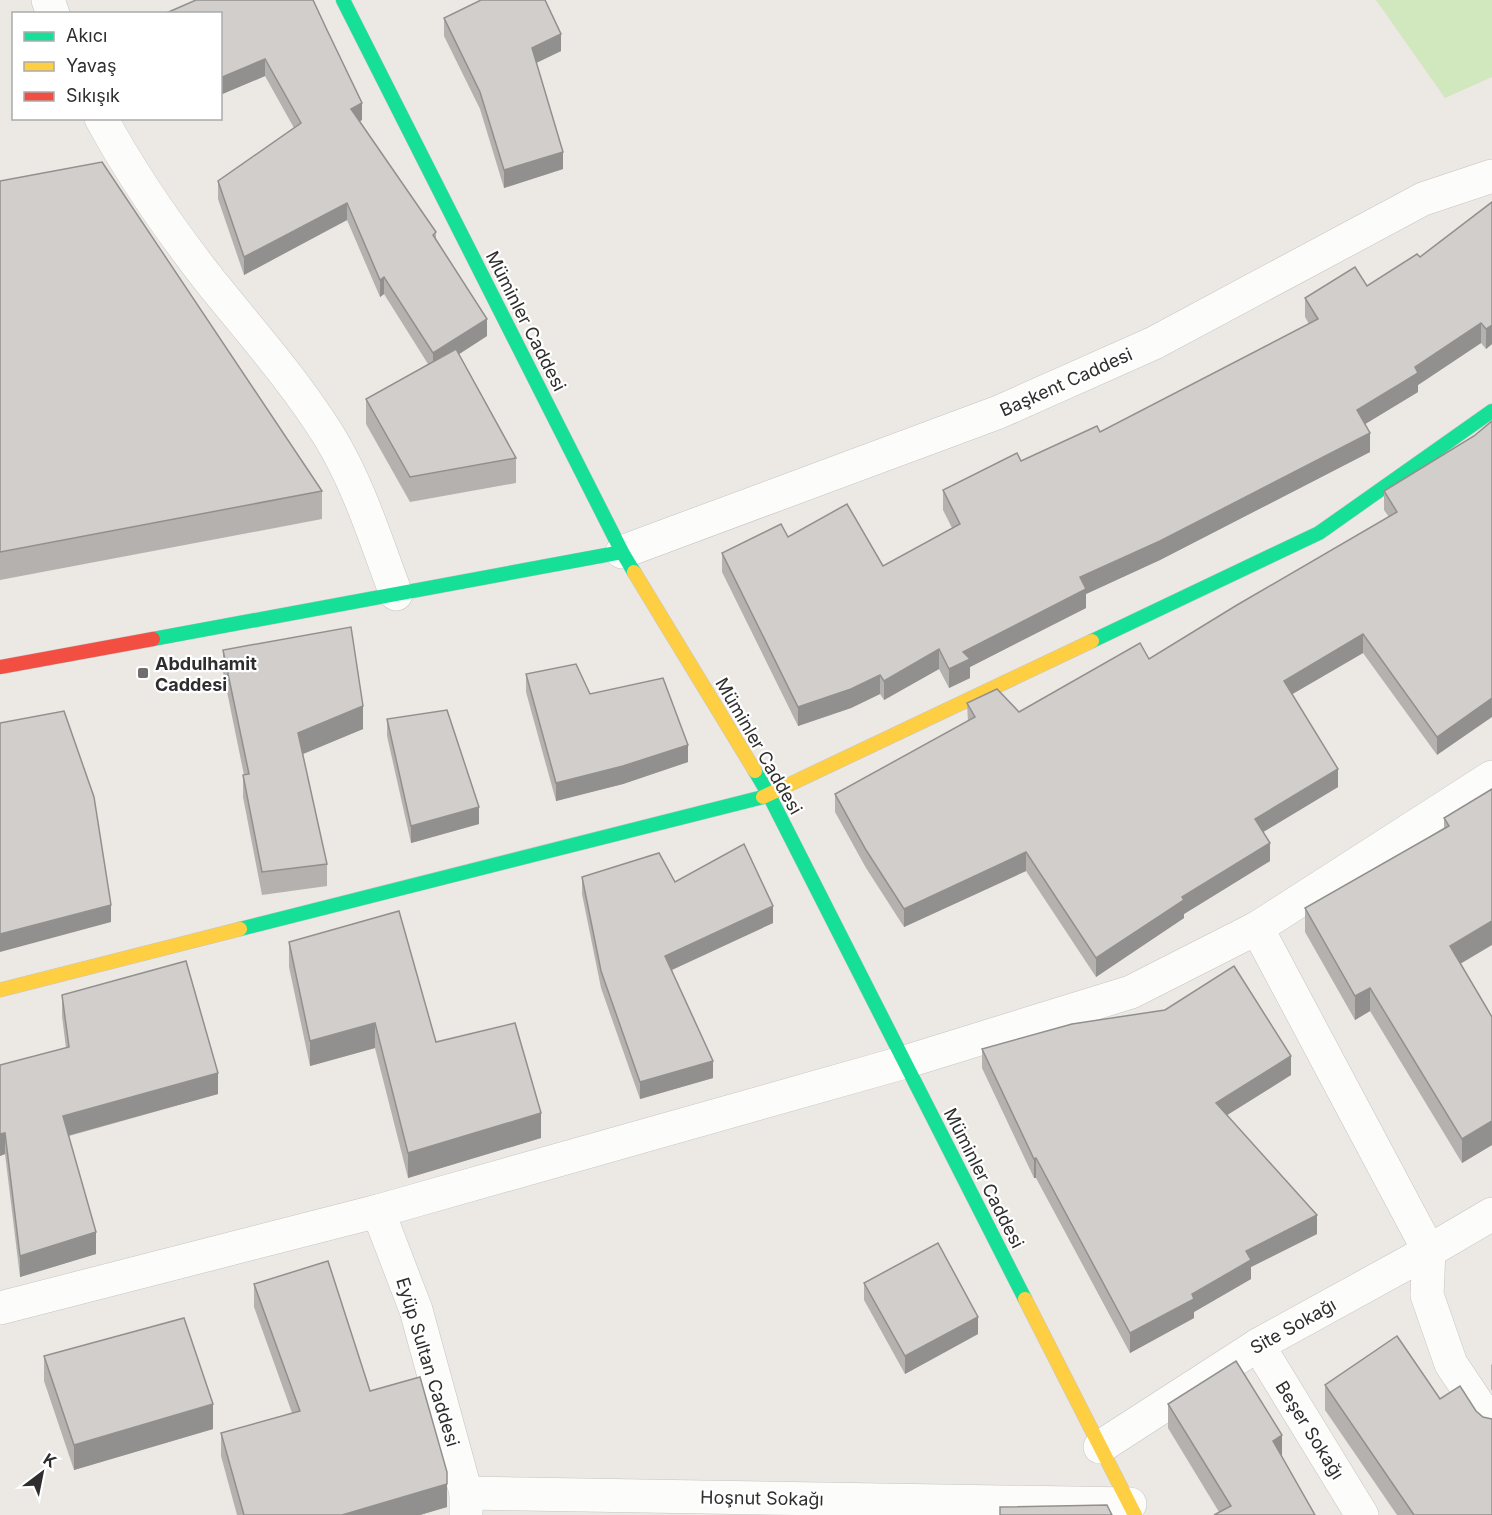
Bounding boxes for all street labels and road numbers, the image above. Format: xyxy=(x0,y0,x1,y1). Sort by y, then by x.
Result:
street label: Müminler Caddesi xyxy=(482,248,570,394)
street label: Başkent Caddesi xyxy=(997,343,1135,421)
street label: Müminler Caddesi xyxy=(711,674,807,818)
street label: Müminler Caddesi xyxy=(940,1105,1028,1251)
street label: Eyüp Sultan Caddesi xyxy=(392,1275,464,1449)
street label: Site Sokağı xyxy=(1246,1294,1340,1358)
street label: Beşer Sokağı xyxy=(1271,1377,1349,1483)
street label: Hoşnut Sokağı xyxy=(700,1486,824,1510)

